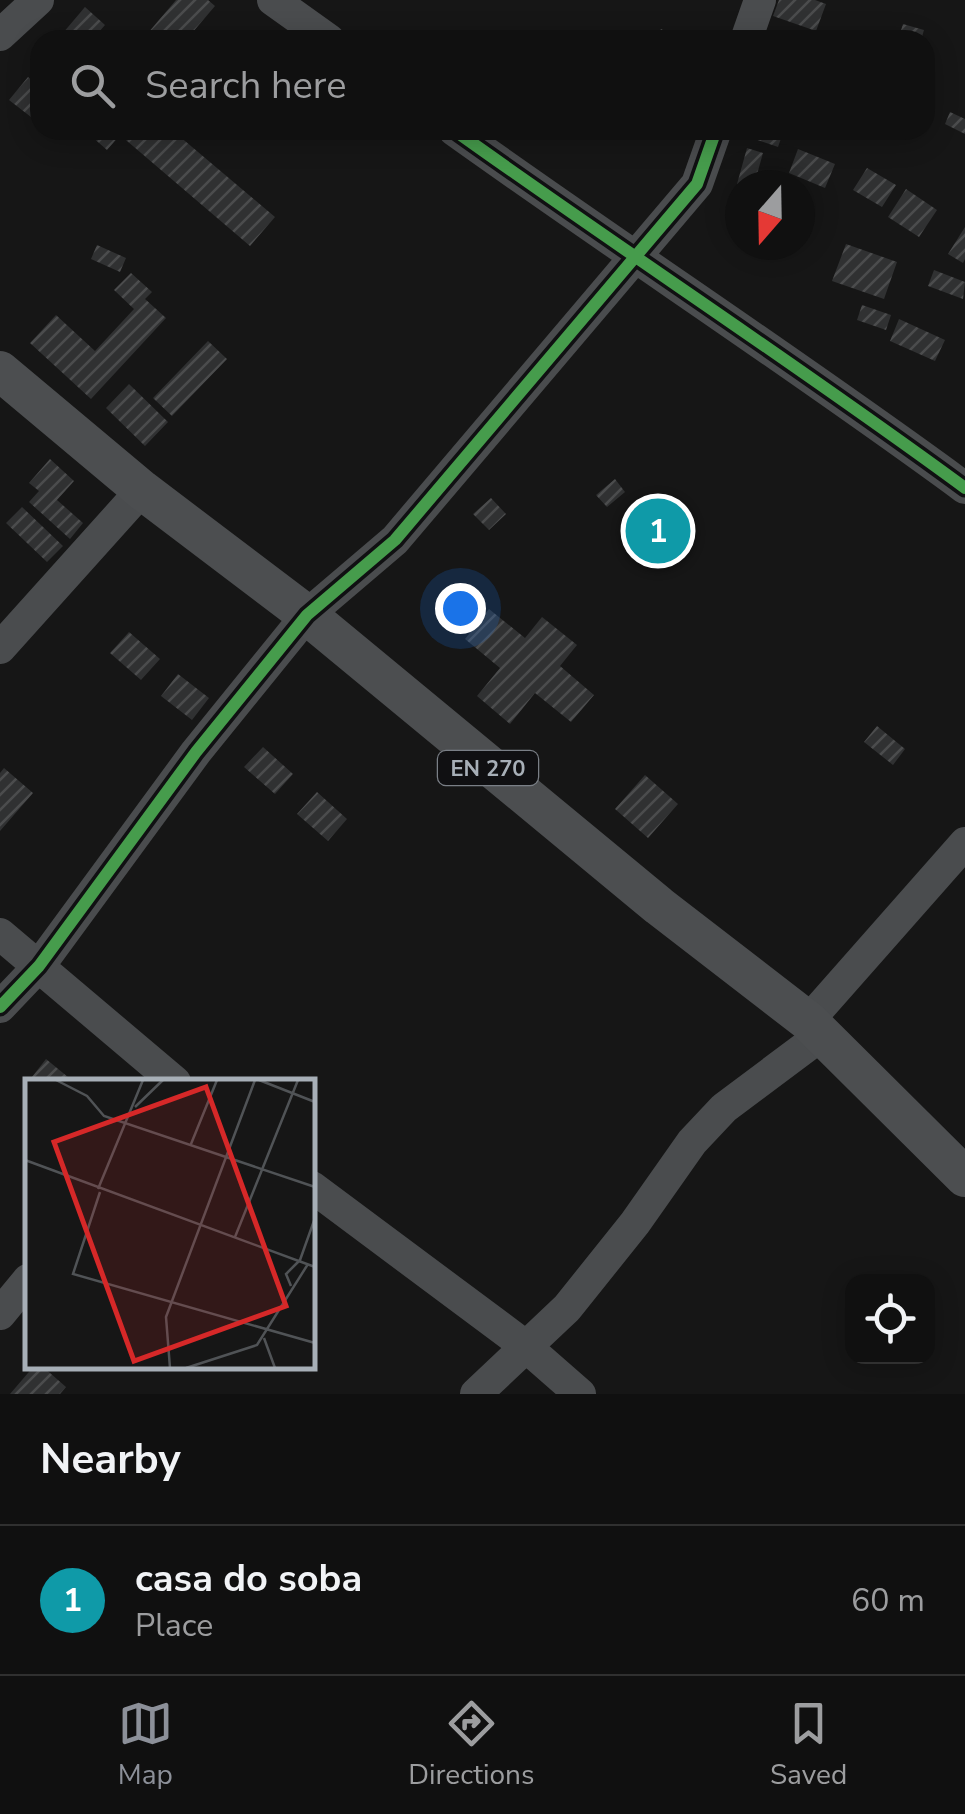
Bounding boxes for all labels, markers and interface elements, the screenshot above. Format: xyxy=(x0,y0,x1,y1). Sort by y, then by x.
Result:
search box xyxy=(30,30,935,140)
icon: search xyxy=(65,58,120,113)
text: Search here xyxy=(145,60,346,111)
north arrow xyxy=(725,170,815,260)
pin: 1 xyxy=(626,494,690,568)
your location xyxy=(435,583,486,634)
road number: EN 270 xyxy=(438,751,538,785)
inset map xyxy=(25,1079,315,1369)
map controls xyxy=(845,1274,935,1364)
button: locate xyxy=(845,1274,935,1364)
text: Nearby xyxy=(40,1431,181,1488)
text: casa do soba xyxy=(135,1553,362,1604)
text: 1 xyxy=(63,1579,82,1622)
text: 60 m xyxy=(851,1579,925,1622)
text: Place xyxy=(135,1604,213,1647)
tab: Map xyxy=(118,1696,173,1794)
tab: Directions xyxy=(408,1696,534,1794)
tab: Saved xyxy=(770,1696,847,1794)

